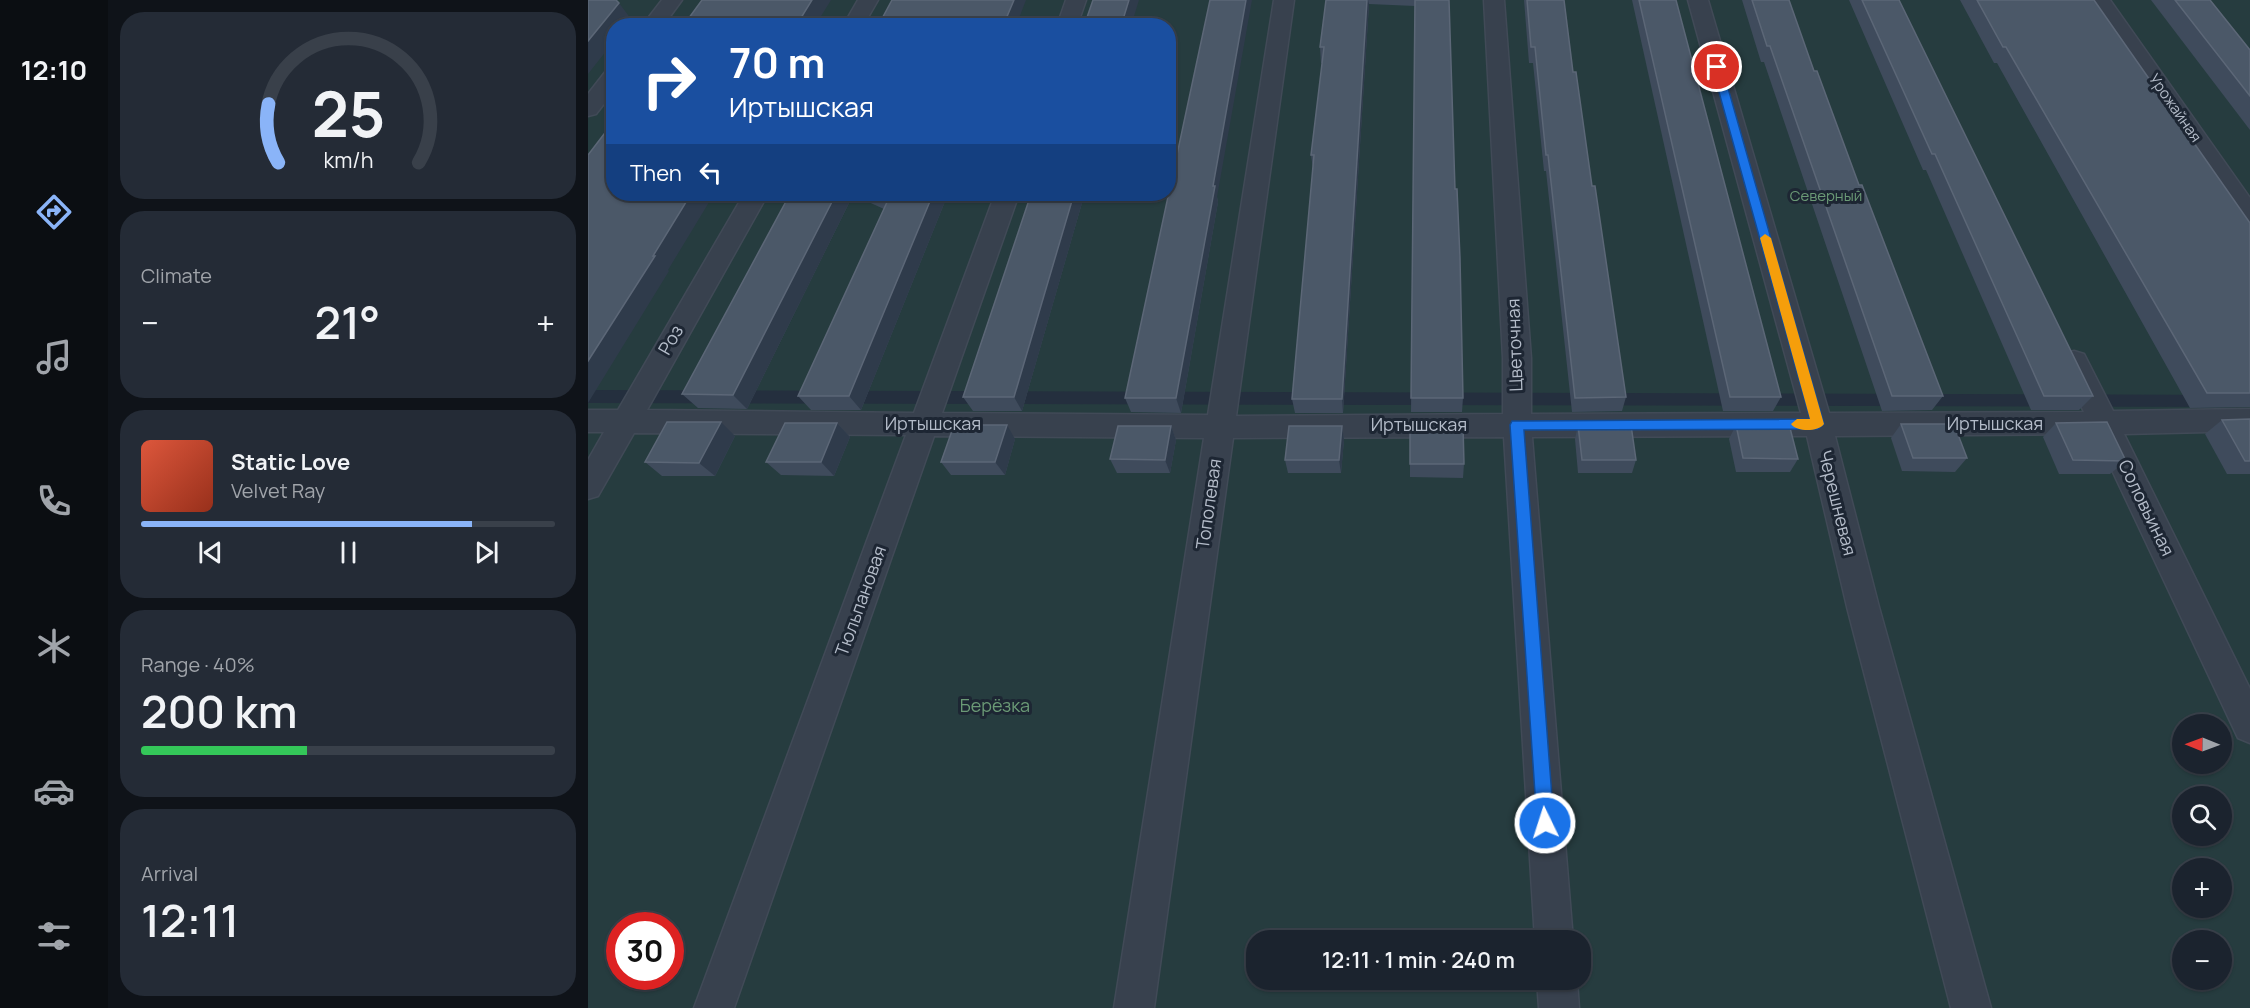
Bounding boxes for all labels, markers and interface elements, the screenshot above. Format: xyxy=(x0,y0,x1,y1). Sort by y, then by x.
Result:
text: 70 m xyxy=(729,33,825,91)
pin xyxy=(1691,41,1742,92)
icon: right xyxy=(630,42,708,120)
icon: arrive xyxy=(1700,50,1733,83)
text: 12:10 xyxy=(21,51,87,88)
street label: Урожайная xyxy=(2144,69,2207,146)
text: 25 xyxy=(311,70,385,156)
text: Иртышская xyxy=(729,88,874,125)
text: km/h xyxy=(323,145,373,174)
icon: left xyxy=(694,156,727,189)
text: Then xyxy=(630,158,682,188)
park label: Северный xyxy=(1790,185,1862,206)
icon: directions xyxy=(33,191,75,233)
text: Climate xyxy=(141,262,212,289)
text: 21° xyxy=(315,291,380,353)
street label: Цветочная xyxy=(1500,298,1528,392)
text: − xyxy=(141,300,159,345)
text: + xyxy=(536,300,555,345)
street label: Роз xyxy=(652,320,688,359)
icon: music xyxy=(33,336,75,378)
street label: Иртышская xyxy=(885,411,981,435)
street label: Иртышская xyxy=(1947,411,2043,435)
street label: Иртышская xyxy=(1371,412,1467,436)
text: Static Love xyxy=(231,447,350,477)
street label: Черешневая xyxy=(1813,448,1863,558)
street label: Соловьиная xyxy=(2113,455,2181,560)
street label: Тополевая xyxy=(1190,457,1226,551)
text: Velvet Ray xyxy=(231,477,325,504)
icon: phone xyxy=(33,480,75,522)
icon: previous xyxy=(194,536,227,569)
icon: pause xyxy=(332,536,365,569)
icon: next xyxy=(470,536,503,569)
street label: Тюльпановая xyxy=(829,542,891,659)
icon: climate xyxy=(33,625,75,667)
text: Range · 40% xyxy=(141,651,255,678)
text: 200 km xyxy=(141,680,297,742)
park label: Берёзка xyxy=(960,693,1030,717)
north arrow xyxy=(2172,714,2232,774)
map controls xyxy=(2172,714,2232,990)
icon: car xyxy=(33,770,75,812)
button: search xyxy=(2172,786,2232,846)
position arrow xyxy=(1513,791,1577,855)
button: + xyxy=(2172,858,2232,918)
text: Arrival xyxy=(141,860,198,887)
text: 12:11 xyxy=(141,889,239,951)
speed limit sign: 30 xyxy=(606,912,684,990)
icon: filters xyxy=(33,915,75,957)
button: − xyxy=(2172,930,2232,990)
text: 12:11 · 1 min · 240 m xyxy=(1322,945,1515,975)

